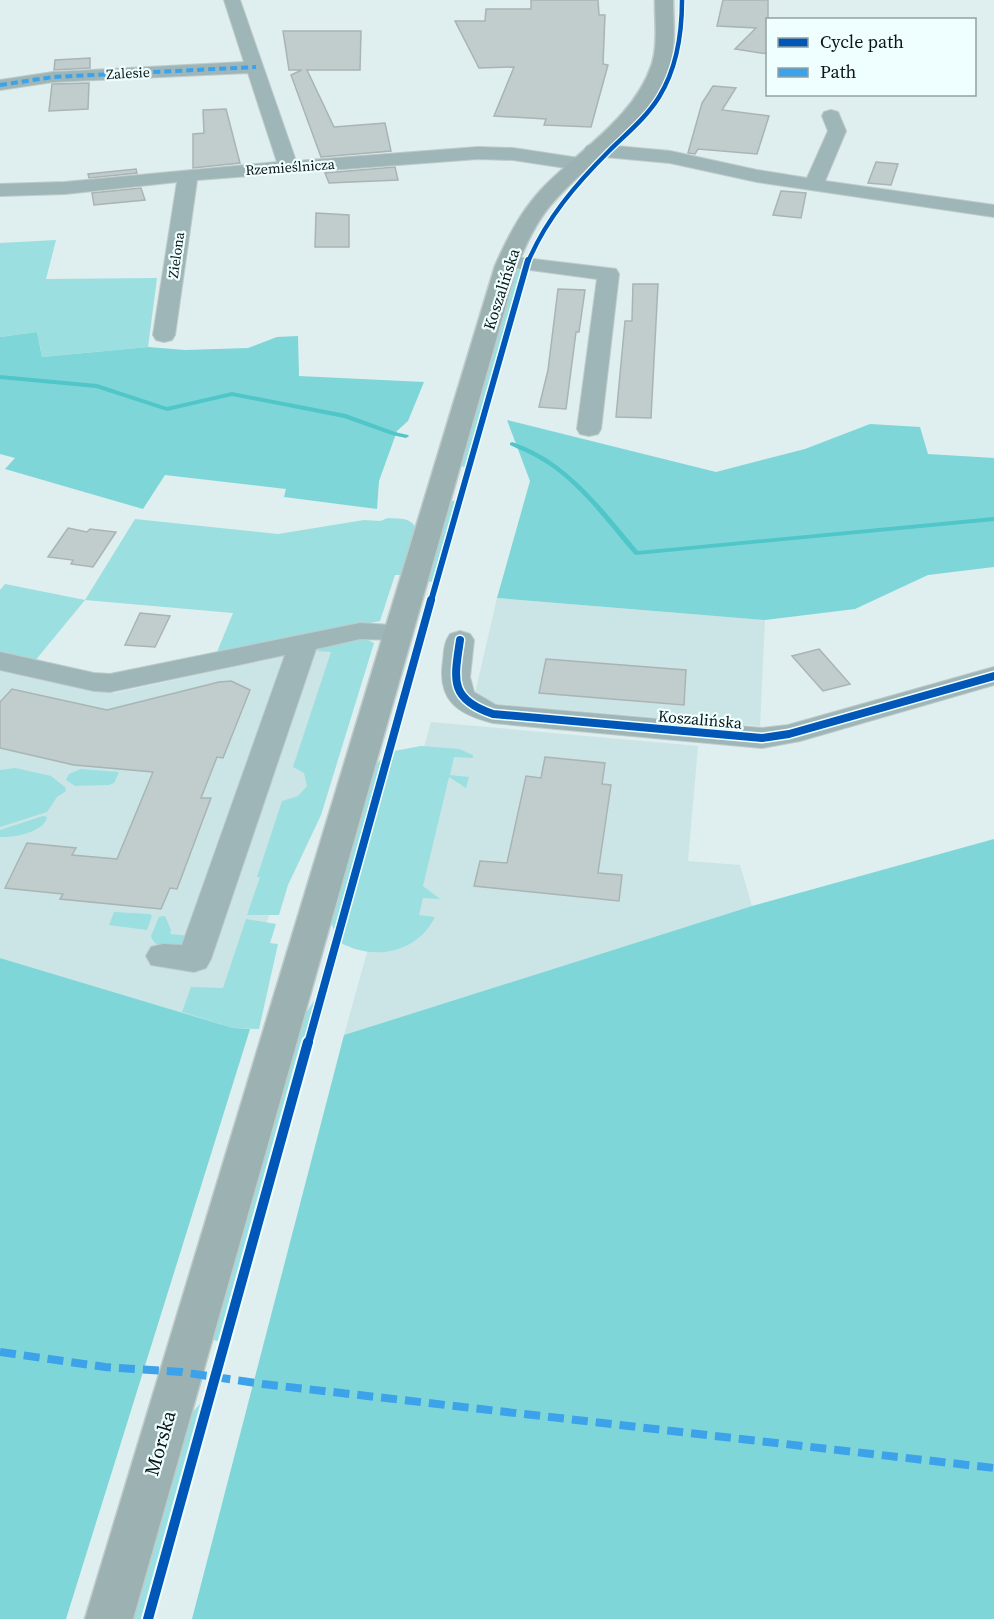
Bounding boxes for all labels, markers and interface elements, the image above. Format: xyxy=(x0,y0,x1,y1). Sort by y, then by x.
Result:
legend xyxy=(766,18,976,96)
text: Cycle path xyxy=(820,29,904,54)
text: Path xyxy=(820,59,857,84)
street label: Zalesie xyxy=(106,62,150,84)
street label: Rzemieślnicza xyxy=(245,154,336,180)
street label: Zielona xyxy=(163,230,189,279)
street label: Koszalińska xyxy=(477,245,525,333)
street label: Koszalińska xyxy=(657,704,744,734)
street label: Morska xyxy=(137,1406,183,1479)

